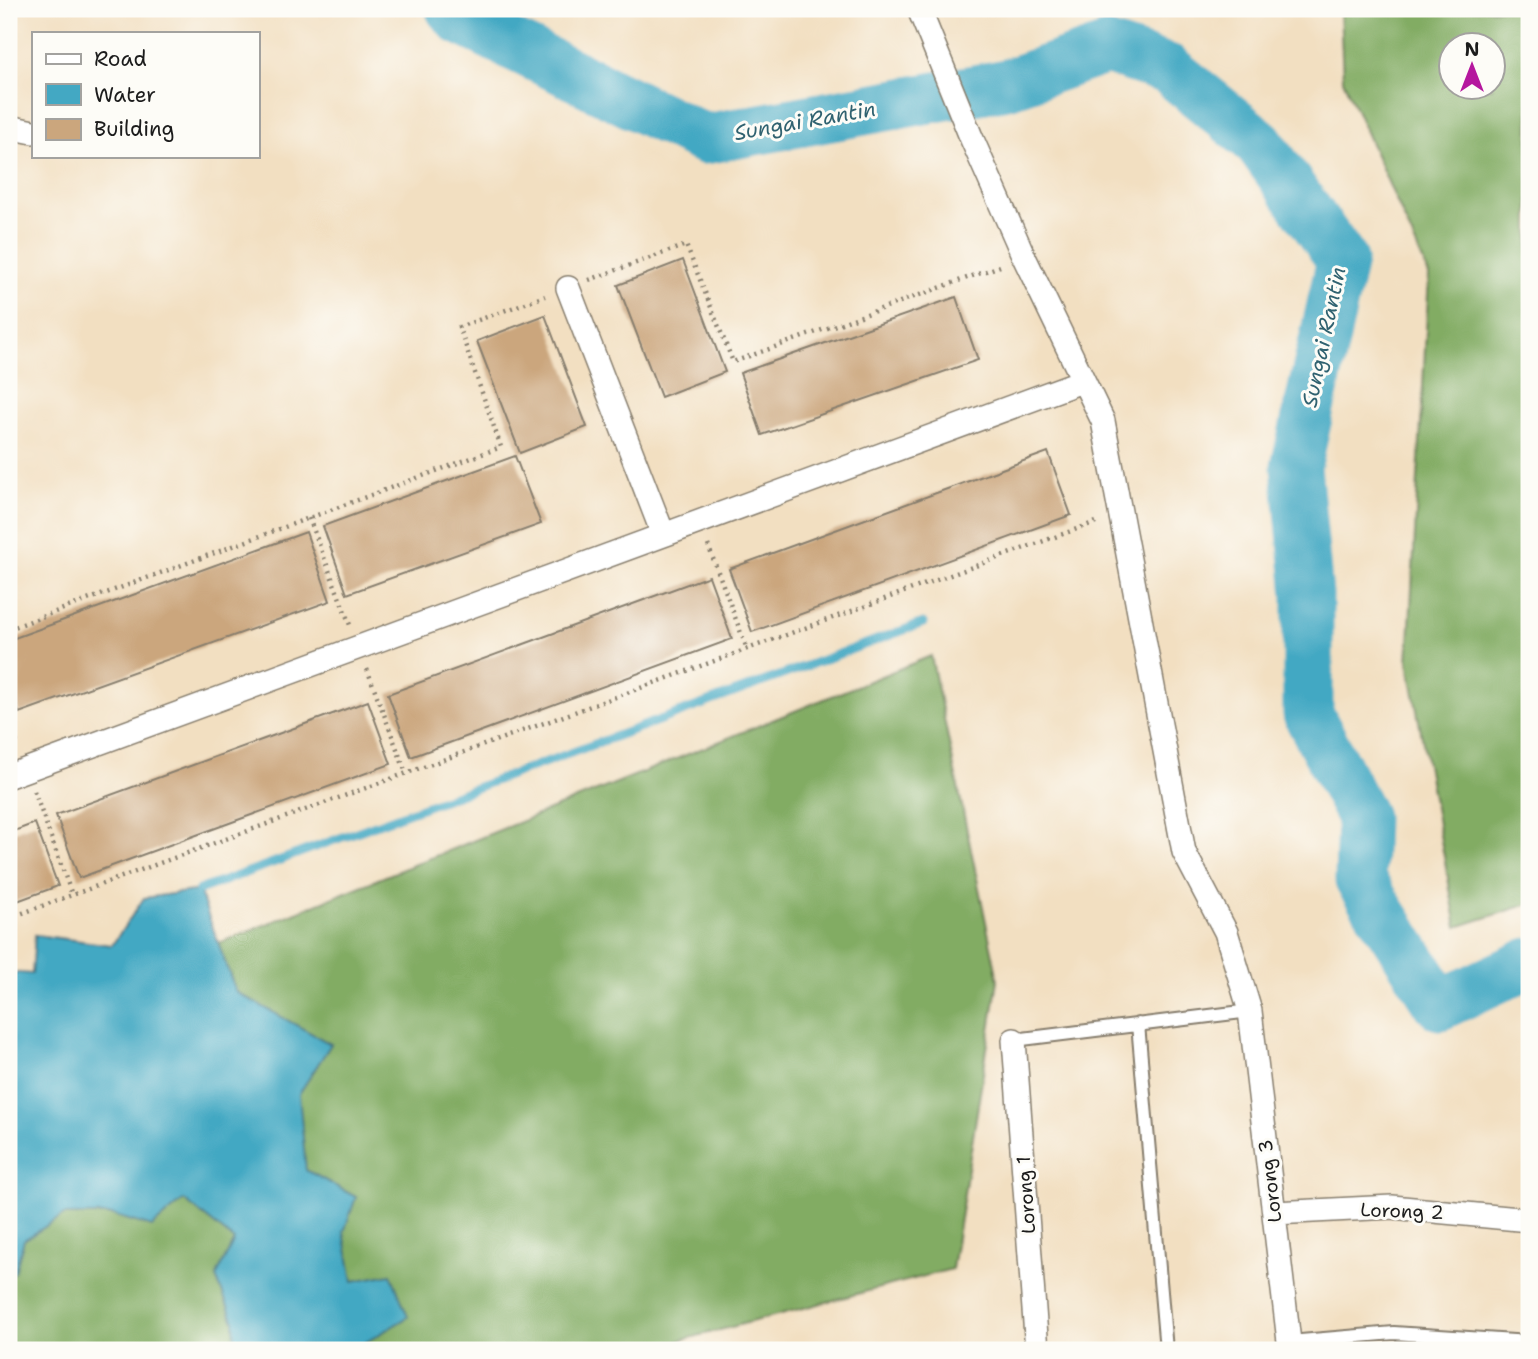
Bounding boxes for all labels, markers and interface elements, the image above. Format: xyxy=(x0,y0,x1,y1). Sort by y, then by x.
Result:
legend xyxy=(32,32,259,158)
north arrow xyxy=(1436,32,1506,102)
text: N xyxy=(1464,37,1480,62)
text: Road xyxy=(94,45,147,73)
text: Water xyxy=(94,81,156,109)
water label: Sungai Rantin xyxy=(732,95,878,147)
text: Building xyxy=(94,115,174,143)
water label: Sungai Rantin xyxy=(1295,264,1353,410)
street label: Lorong 3 xyxy=(1252,1138,1288,1224)
street label: Lorong 1 xyxy=(1011,1155,1041,1235)
street label: Lorong 2 xyxy=(1360,1197,1444,1225)

